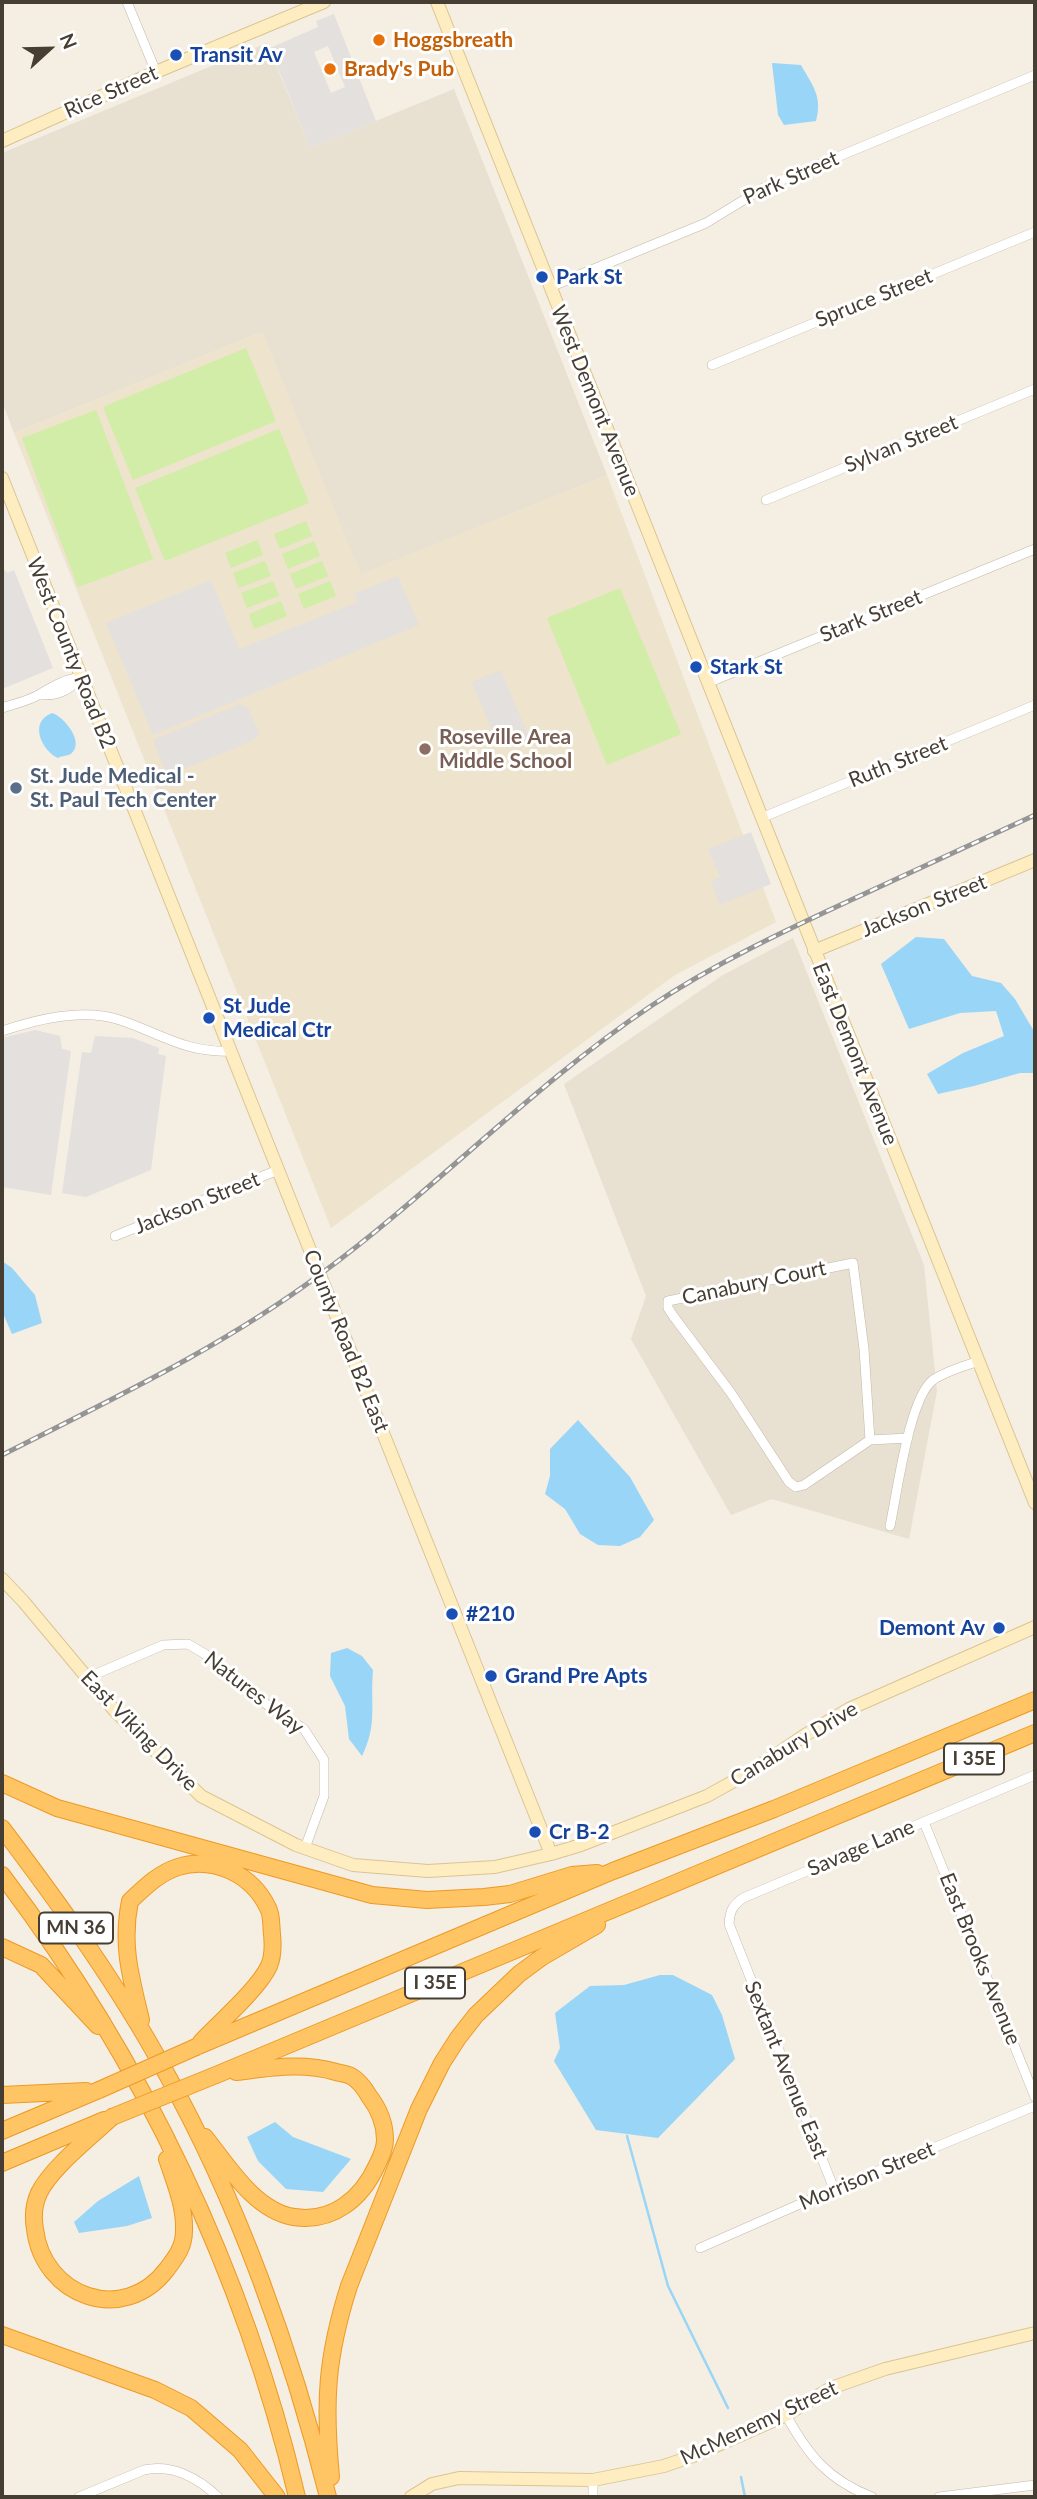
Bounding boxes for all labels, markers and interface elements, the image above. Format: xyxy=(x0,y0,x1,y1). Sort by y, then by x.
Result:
north arrow xyxy=(14,14,84,84)
place label: Hoggsbreath xyxy=(393,27,513,53)
text: N xyxy=(56,30,82,52)
marker: Hoggsbreath xyxy=(371,32,387,48)
place label: Transit Av xyxy=(190,42,283,68)
marker: Transit Av xyxy=(168,47,184,63)
place label: Brady's Pub xyxy=(344,56,454,82)
street label: Rice Street xyxy=(60,60,162,124)
marker: Brady's Pub xyxy=(322,61,338,77)
street label: Park Street xyxy=(739,146,843,210)
street label: Spruce Street xyxy=(812,263,936,333)
place label: Park St xyxy=(556,264,622,290)
marker: Park St xyxy=(534,269,550,285)
street label: West Demont Avenue xyxy=(545,302,645,500)
street label: Sylvan Street xyxy=(841,410,961,478)
street label: West County Road B2 xyxy=(21,554,121,752)
street label: Stark Street xyxy=(816,584,926,648)
place label: Stark St xyxy=(710,654,783,680)
marker: Stark St xyxy=(688,659,704,675)
place label: Roseville Area Middle School xyxy=(439,724,572,774)
street label: Ruth Street xyxy=(845,731,951,793)
marker: Roseville Area Middle School xyxy=(417,741,433,757)
place label: St. Jude Medical - St. Paul Tech Center xyxy=(30,763,216,813)
marker: St. Jude Medical - St. Paul Tech Center xyxy=(8,780,24,796)
street label: Jackson Street xyxy=(858,869,990,943)
street label: East Demont Avenue xyxy=(807,959,903,1149)
place label: St Jude Medical Ctr xyxy=(223,993,331,1043)
marker: St Jude Medical Ctr xyxy=(201,1010,217,1026)
street label: Jackson Street xyxy=(131,1166,263,1240)
street label: County Road B2 East xyxy=(298,1246,394,1436)
street label: Canabury Court xyxy=(680,1255,828,1311)
place label: #210 xyxy=(466,1601,515,1627)
marker: #210 xyxy=(444,1606,460,1622)
place label: Demont Av xyxy=(879,1615,985,1641)
marker: Demont Av xyxy=(991,1620,1007,1636)
street label: Natures Way xyxy=(199,1646,309,1740)
place label: Grand Pre Apts xyxy=(505,1663,647,1689)
street label: East Viking Drive xyxy=(75,1666,203,1796)
marker: Grand Pre Apts xyxy=(483,1668,499,1684)
street label: Canabury Drive xyxy=(726,1696,862,1792)
road number: I 35E xyxy=(944,1744,1004,1774)
street label: Savage Lane xyxy=(804,1814,918,1882)
place label: Cr B-2 xyxy=(549,1819,610,1845)
marker: Cr B-2 xyxy=(527,1824,543,1840)
street label: East Brooks Avenue xyxy=(934,1869,1026,2049)
road number: MN 36 xyxy=(39,1912,113,1944)
road number: I 35E xyxy=(405,1968,465,1998)
street label: Sextant Avenue East xyxy=(739,1978,833,2162)
street label: Morrison Street xyxy=(795,2136,939,2216)
street label: McMenemy Street xyxy=(676,2376,842,2470)

